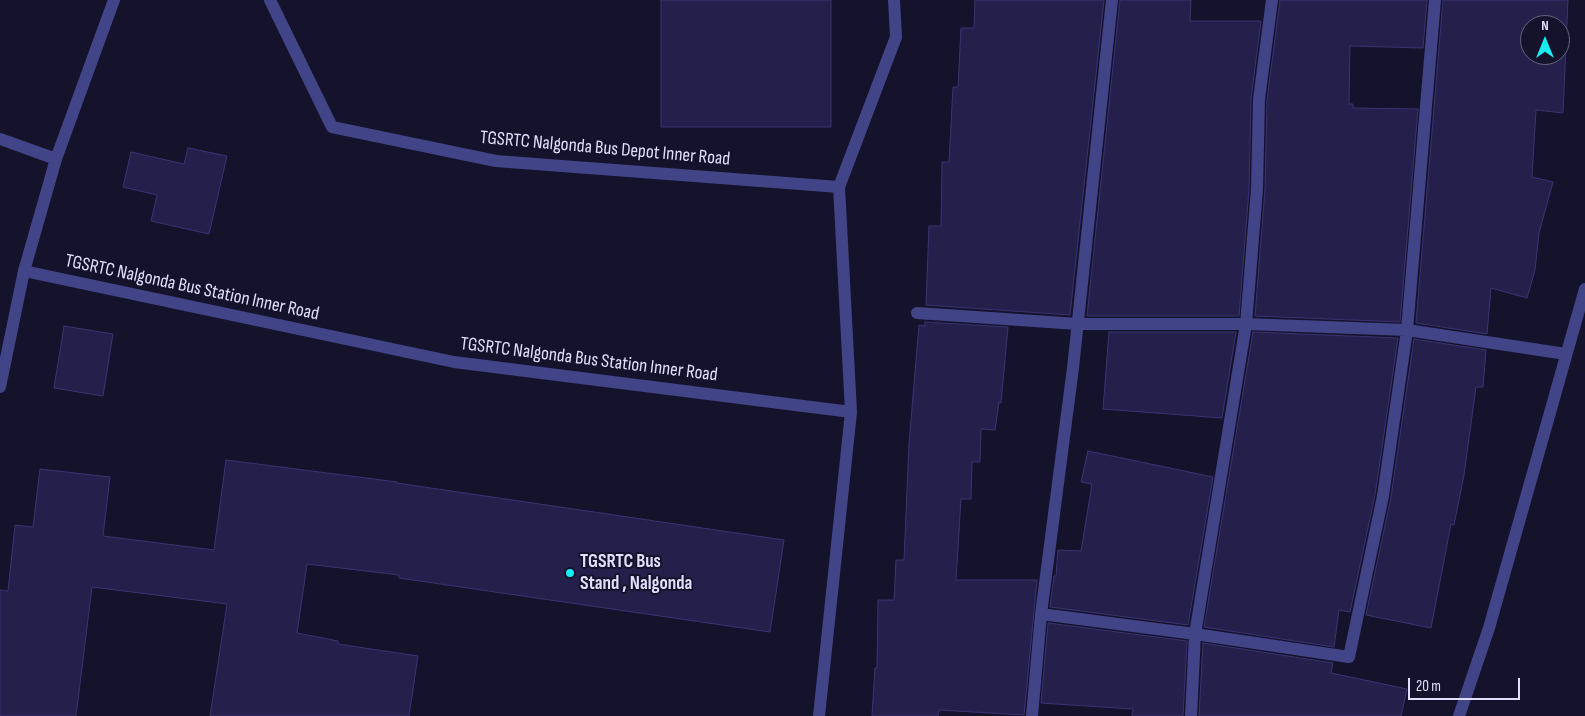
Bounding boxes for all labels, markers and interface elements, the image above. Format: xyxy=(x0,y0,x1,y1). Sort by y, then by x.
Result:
north arrow xyxy=(1520,15,1570,65)
text: N xyxy=(1541,17,1549,34)
street label: TGSRTC Nalgonda Bus Depot Inner Road xyxy=(479,127,731,171)
street label: TGSRTC Nalgonda Bus Station Inner Road xyxy=(63,250,321,326)
street label: TGSRTC Nalgonda Bus Station Inner Road xyxy=(459,333,719,387)
place label: TGSRTC Bus Stand , Nalgonda xyxy=(580,551,692,595)
marker: TGSRTC Bus Stand , Nalgonda xyxy=(564,567,576,579)
scale bar xyxy=(1410,668,1522,700)
text: 20 m xyxy=(1416,677,1441,696)

